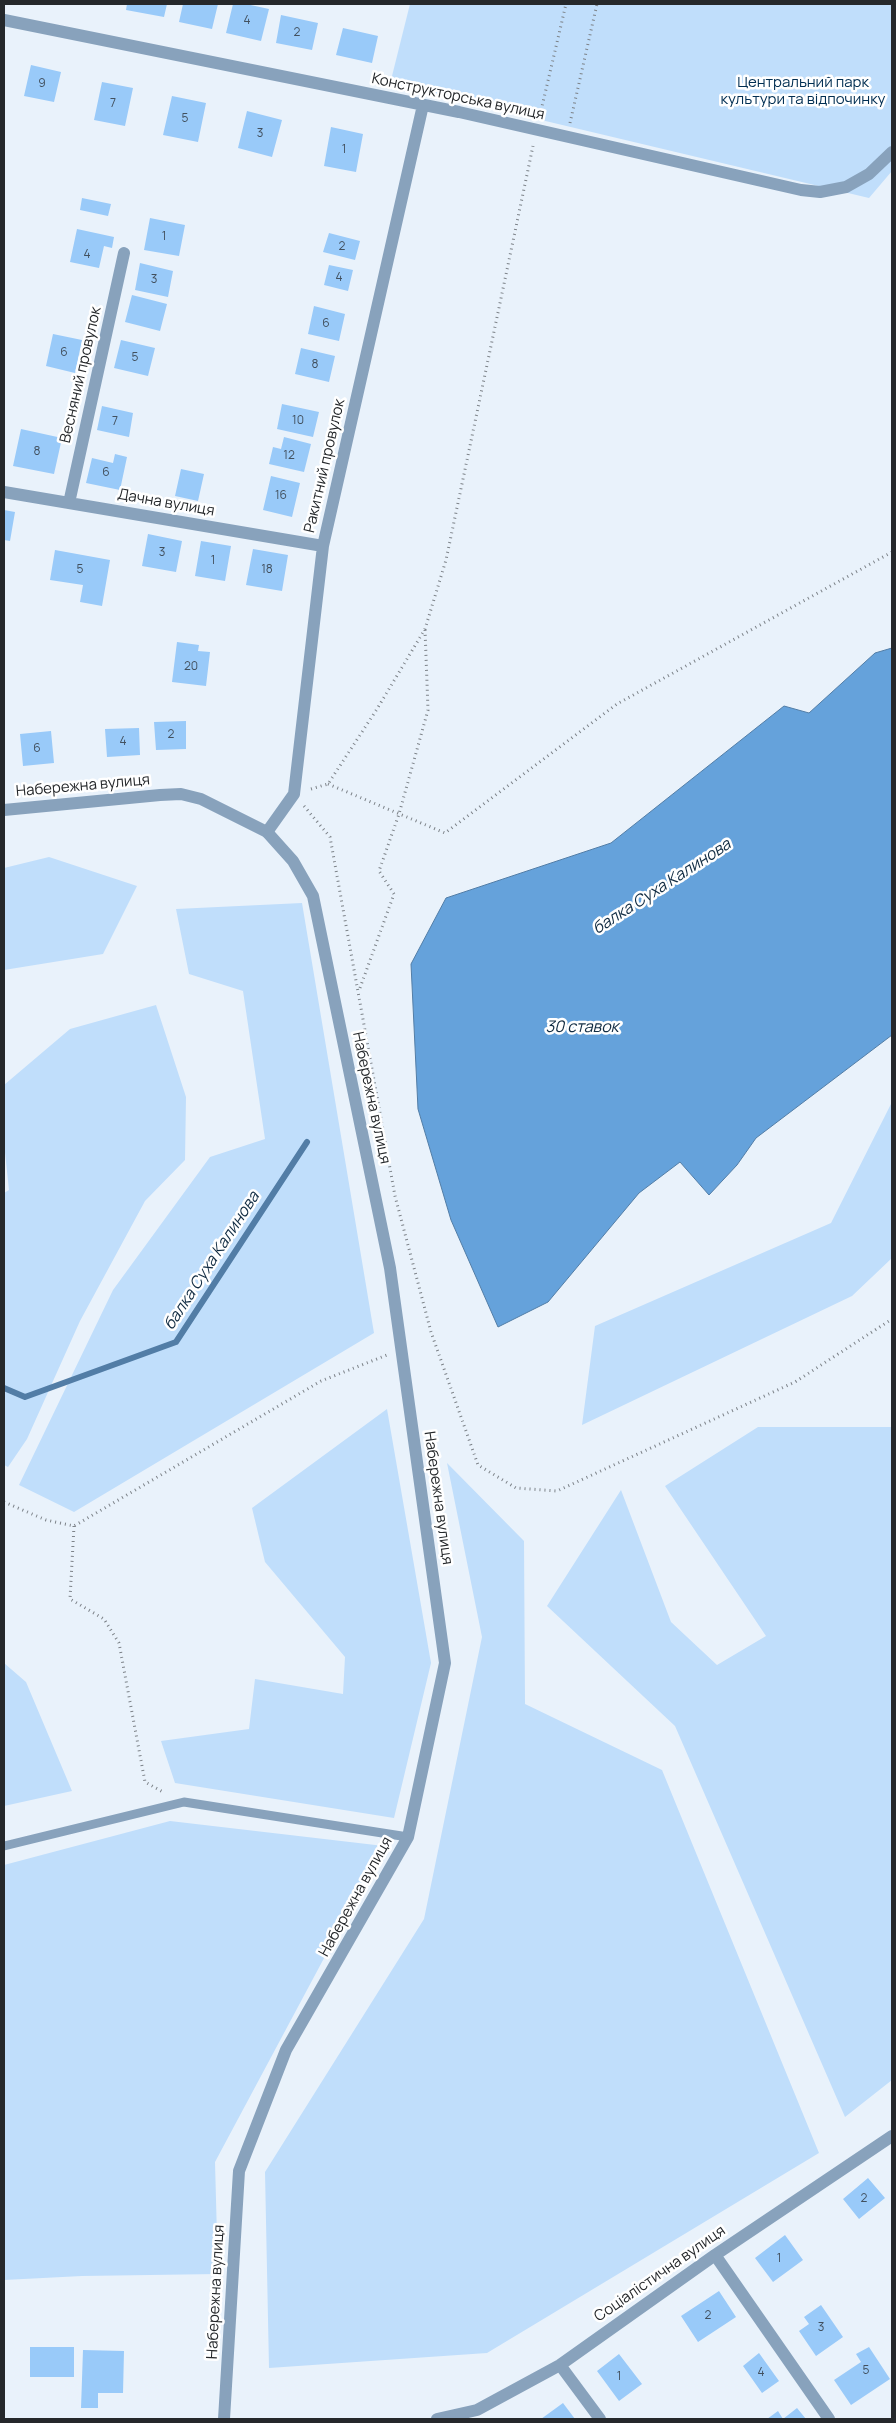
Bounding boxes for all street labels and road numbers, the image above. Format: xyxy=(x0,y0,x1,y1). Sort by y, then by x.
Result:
street label: Конструкторська вулиця xyxy=(370,70,546,124)
street label: Весняний провулок xyxy=(57,305,105,445)
street label: Ракитний провулок xyxy=(301,397,349,535)
street label: Дачна вулиця xyxy=(116,486,216,520)
street label: Набережна вулиця xyxy=(15,771,151,801)
street label: Набережна вулиця xyxy=(348,1030,394,1166)
street label: Набережна вулиця xyxy=(420,1430,456,1566)
street label: Набережна вулиця xyxy=(316,1834,396,1960)
street label: Соціалістична вулиця xyxy=(591,2222,729,2326)
street label: Набережна вулиця xyxy=(203,2224,229,2360)

